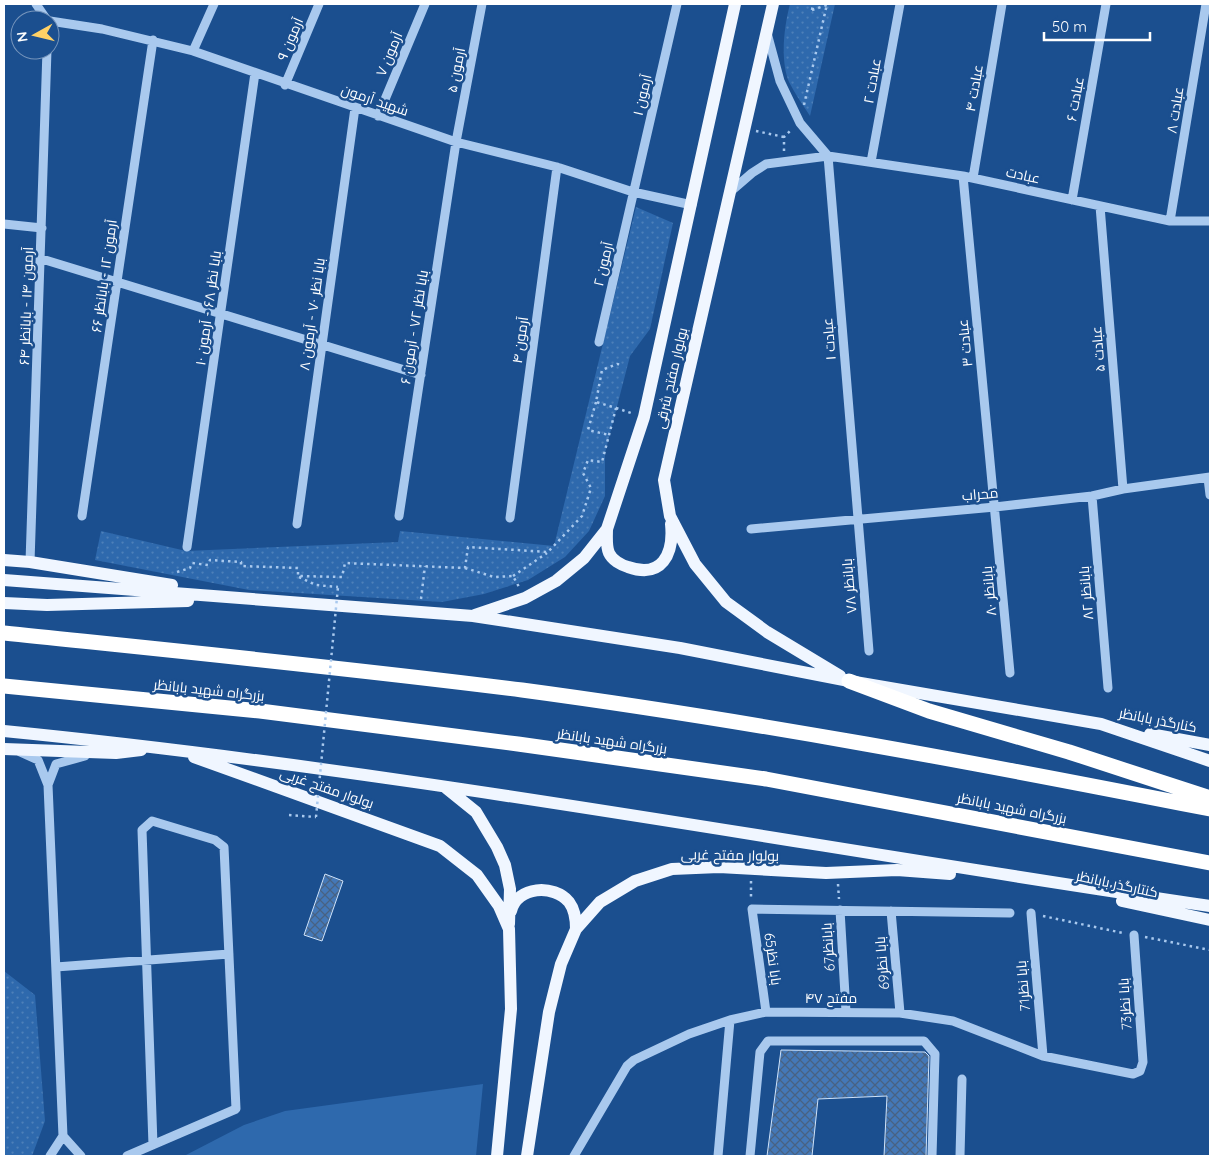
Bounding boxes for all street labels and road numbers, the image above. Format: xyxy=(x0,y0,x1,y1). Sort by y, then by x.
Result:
street label: آرمون ۹ xyxy=(273,15,307,63)
street label: آرمون ۷ xyxy=(372,29,406,79)
street label: آرمون ۵ xyxy=(443,46,469,94)
street label: عبادت ۲ xyxy=(859,57,885,105)
street label: عبادت ۴ xyxy=(961,63,987,113)
street label: آرمون ۱ xyxy=(629,72,656,117)
street label: عبادت ۶ xyxy=(1062,75,1088,123)
street label: شهید آرمون xyxy=(339,80,411,120)
street label: عبادت ۸ xyxy=(1162,85,1188,135)
street label: عبادت xyxy=(1004,163,1042,187)
street label: آرمون ۱۲ - بابانظر ۶۶ xyxy=(87,218,121,334)
street label: آرمون ۲ xyxy=(589,240,617,288)
street label: آرمون ۱۴ - بابانظر ۶۴ xyxy=(15,246,37,365)
street label: بابا نظر ۶۸ - آرمون ۱۰ xyxy=(191,249,225,367)
street label: بابا نظر ۷۰ - آرمون ۸ xyxy=(295,257,329,371)
street label: بابا نظر ۷۲ - آرمون ۶ xyxy=(396,269,432,385)
street label: آرمون ۴ xyxy=(508,315,532,365)
street label: عبادت ۱ xyxy=(818,317,840,361)
street label: عبادت ۳ xyxy=(954,318,976,368)
street label: عبادت ۵ xyxy=(1087,325,1109,373)
street label: بولوار مفتح شرقی xyxy=(651,326,691,430)
street label: محراب xyxy=(961,483,999,505)
street label: بابانظر ۷۸ xyxy=(838,558,860,614)
street label: بابانظر ۸۰ xyxy=(978,565,1000,617)
street label: بابانظر ۸۲ xyxy=(1075,565,1097,621)
street label: بزرگراه شهید بابانظر xyxy=(152,675,265,705)
street label: کنارگذر بابانظر xyxy=(1116,703,1199,736)
street label: بزرگراه شهید بابانظر xyxy=(555,724,668,758)
street label: بولوار مفتح غربی xyxy=(278,763,376,813)
street label: بزرگراه شهید بابانظر xyxy=(955,788,1068,827)
street label: بولوار مفتح غربی xyxy=(681,845,779,865)
street label: کنتارگذر بابانظر xyxy=(1073,866,1160,901)
street label: بابانظر67 xyxy=(817,922,839,972)
street label: بابا نظر65 xyxy=(760,931,786,987)
street label: بابا نظر69 xyxy=(871,936,893,990)
street label: بابا نظر71 xyxy=(1012,960,1034,1012)
street label: بابا نظر73 xyxy=(1114,977,1136,1031)
street label: مفتح ۴۷ xyxy=(805,989,857,1007)

